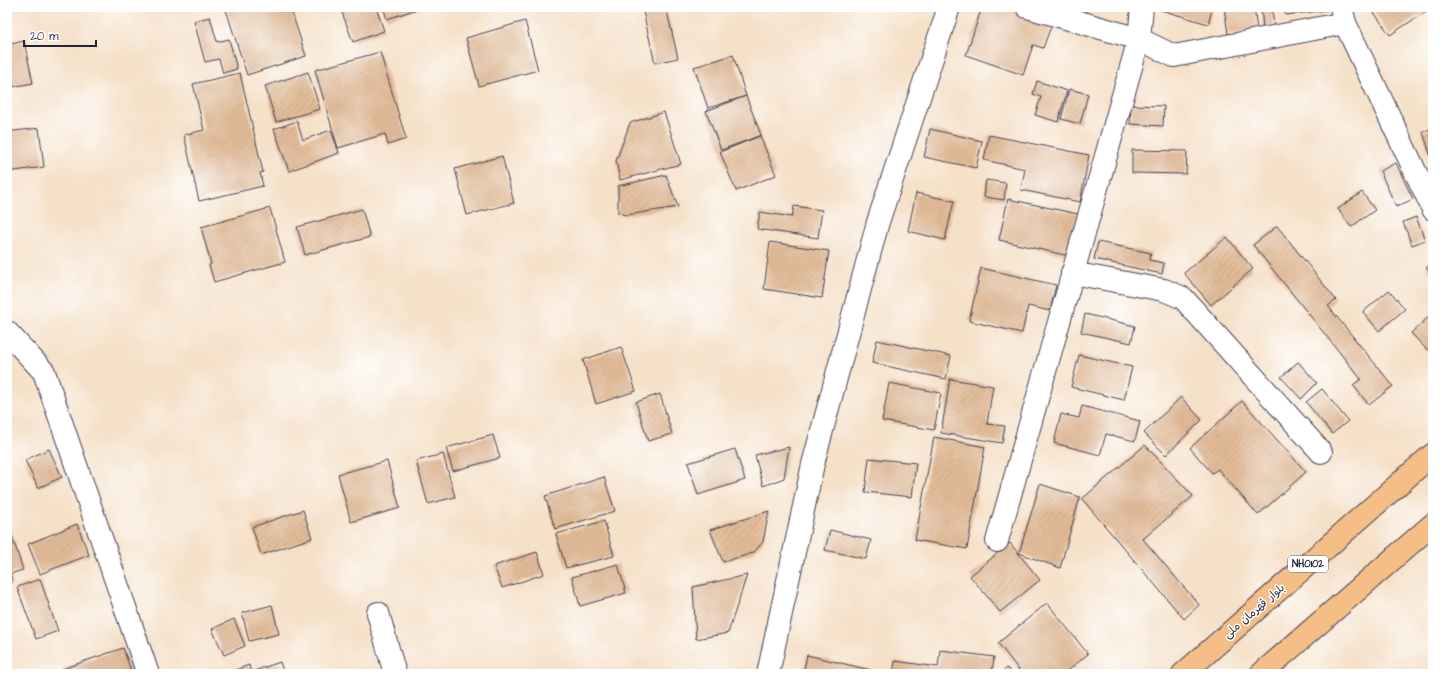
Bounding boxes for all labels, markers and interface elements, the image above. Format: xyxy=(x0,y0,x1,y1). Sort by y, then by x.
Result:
scale bar xyxy=(24,22,96,48)
text: 20 m xyxy=(30,28,59,45)
road number: NH0102 xyxy=(1288,556,1328,572)
street label: بلوار قهرمان ملی xyxy=(1220,580,1288,642)

